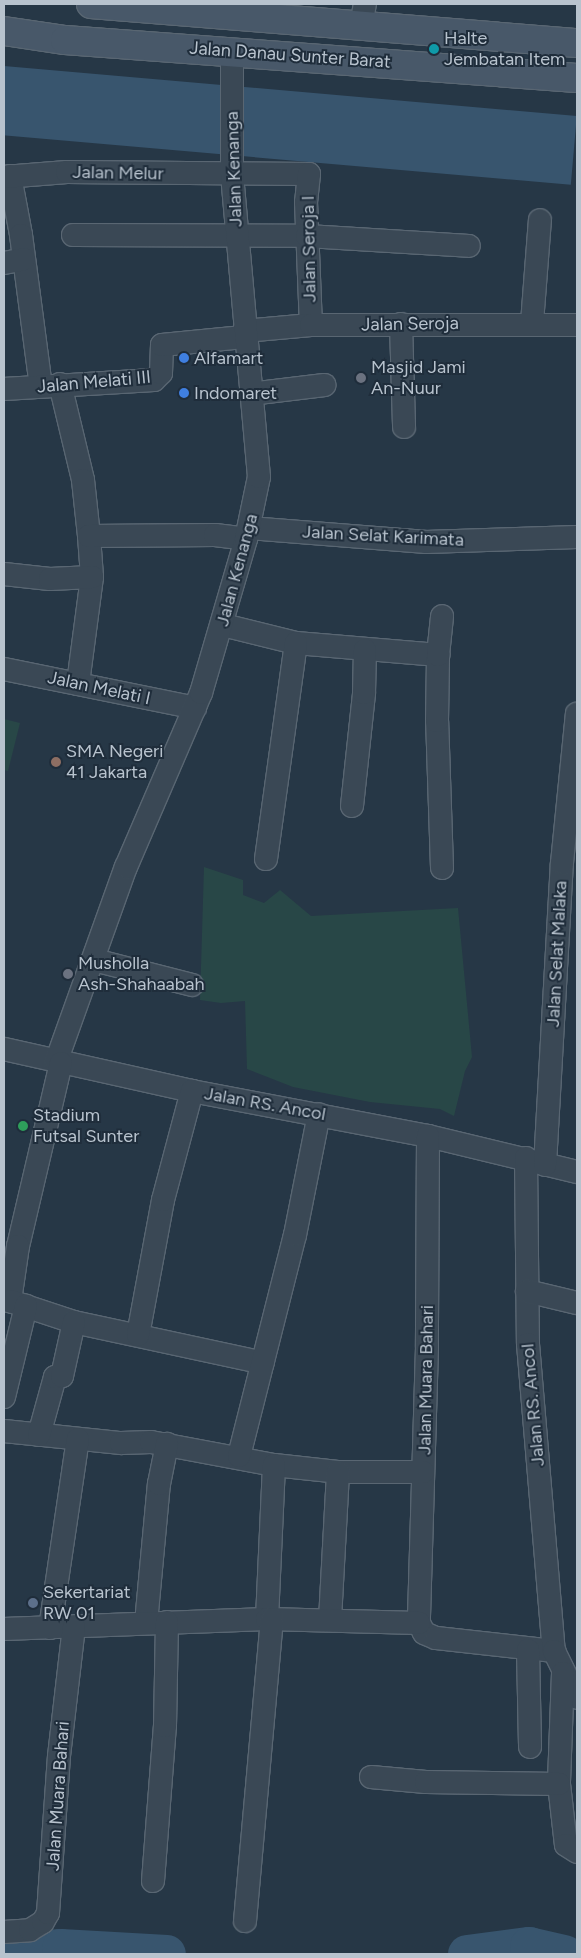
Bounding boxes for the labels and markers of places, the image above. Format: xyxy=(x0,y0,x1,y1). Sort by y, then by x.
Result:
place label: Halte Jembatan Item xyxy=(444,28,565,70)
marker: Halte Jembatan Item xyxy=(428,43,440,55)
place label: Alfamart xyxy=(194,347,263,369)
marker: Alfamart xyxy=(178,352,190,364)
place label: Masjid Jami An-Nuur xyxy=(371,357,466,399)
marker: Masjid Jami An-Nuur xyxy=(355,372,367,384)
place label: Indomaret xyxy=(194,382,277,404)
marker: Indomaret xyxy=(178,387,190,399)
place label: SMA Negeri 41 Jakarta xyxy=(66,741,163,784)
marker: SMA Negeri 41 Jakarta xyxy=(50,756,62,768)
place label: Musholla Ash-Shahaabah xyxy=(78,953,205,996)
marker: Musholla Ash-Shahaabah xyxy=(62,968,74,980)
place label: Stadium Futsal Sunter xyxy=(33,1105,139,1148)
marker: Stadium Futsal Sunter xyxy=(17,1120,29,1132)
place label: Sekertariat RW 01 xyxy=(43,1582,131,1625)
marker: Sekertariat RW 01 xyxy=(27,1597,39,1609)

